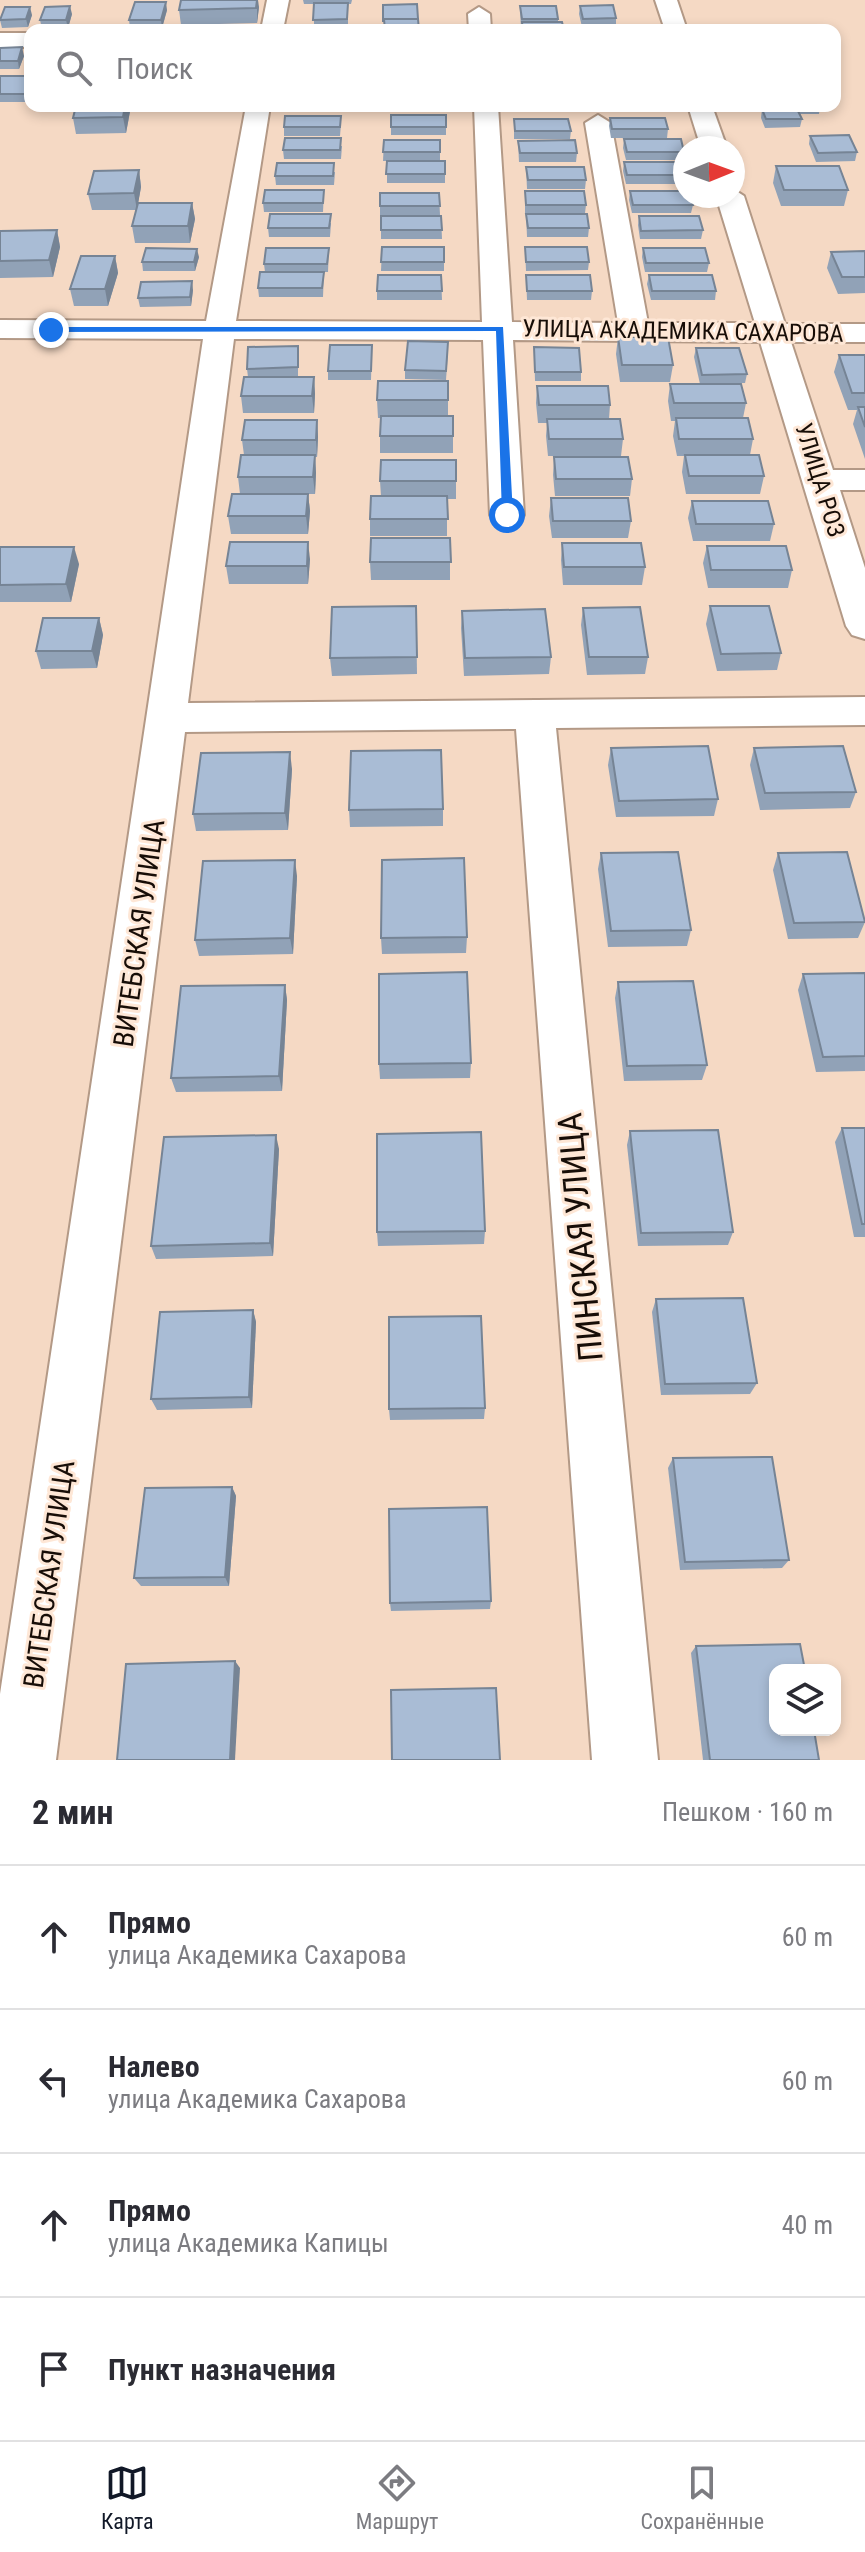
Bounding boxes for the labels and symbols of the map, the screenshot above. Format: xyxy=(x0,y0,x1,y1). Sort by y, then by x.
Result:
north arrow xyxy=(673,136,745,208)
route end xyxy=(33,312,69,348)
street label: УЛИЦА АКАДЕМИКА САХАРОВА xyxy=(522,314,844,348)
street label: УЛИЦА РОЗ xyxy=(789,420,851,540)
route start xyxy=(489,497,525,533)
street label: ВИТЕБСКАЯ УЛИЦА xyxy=(107,817,171,1049)
street label: ПИНСКАЯ УЛИЦА xyxy=(549,1111,611,1363)
street label: ВИТЕБСКАЯ УЛИЦА xyxy=(17,1458,81,1690)

